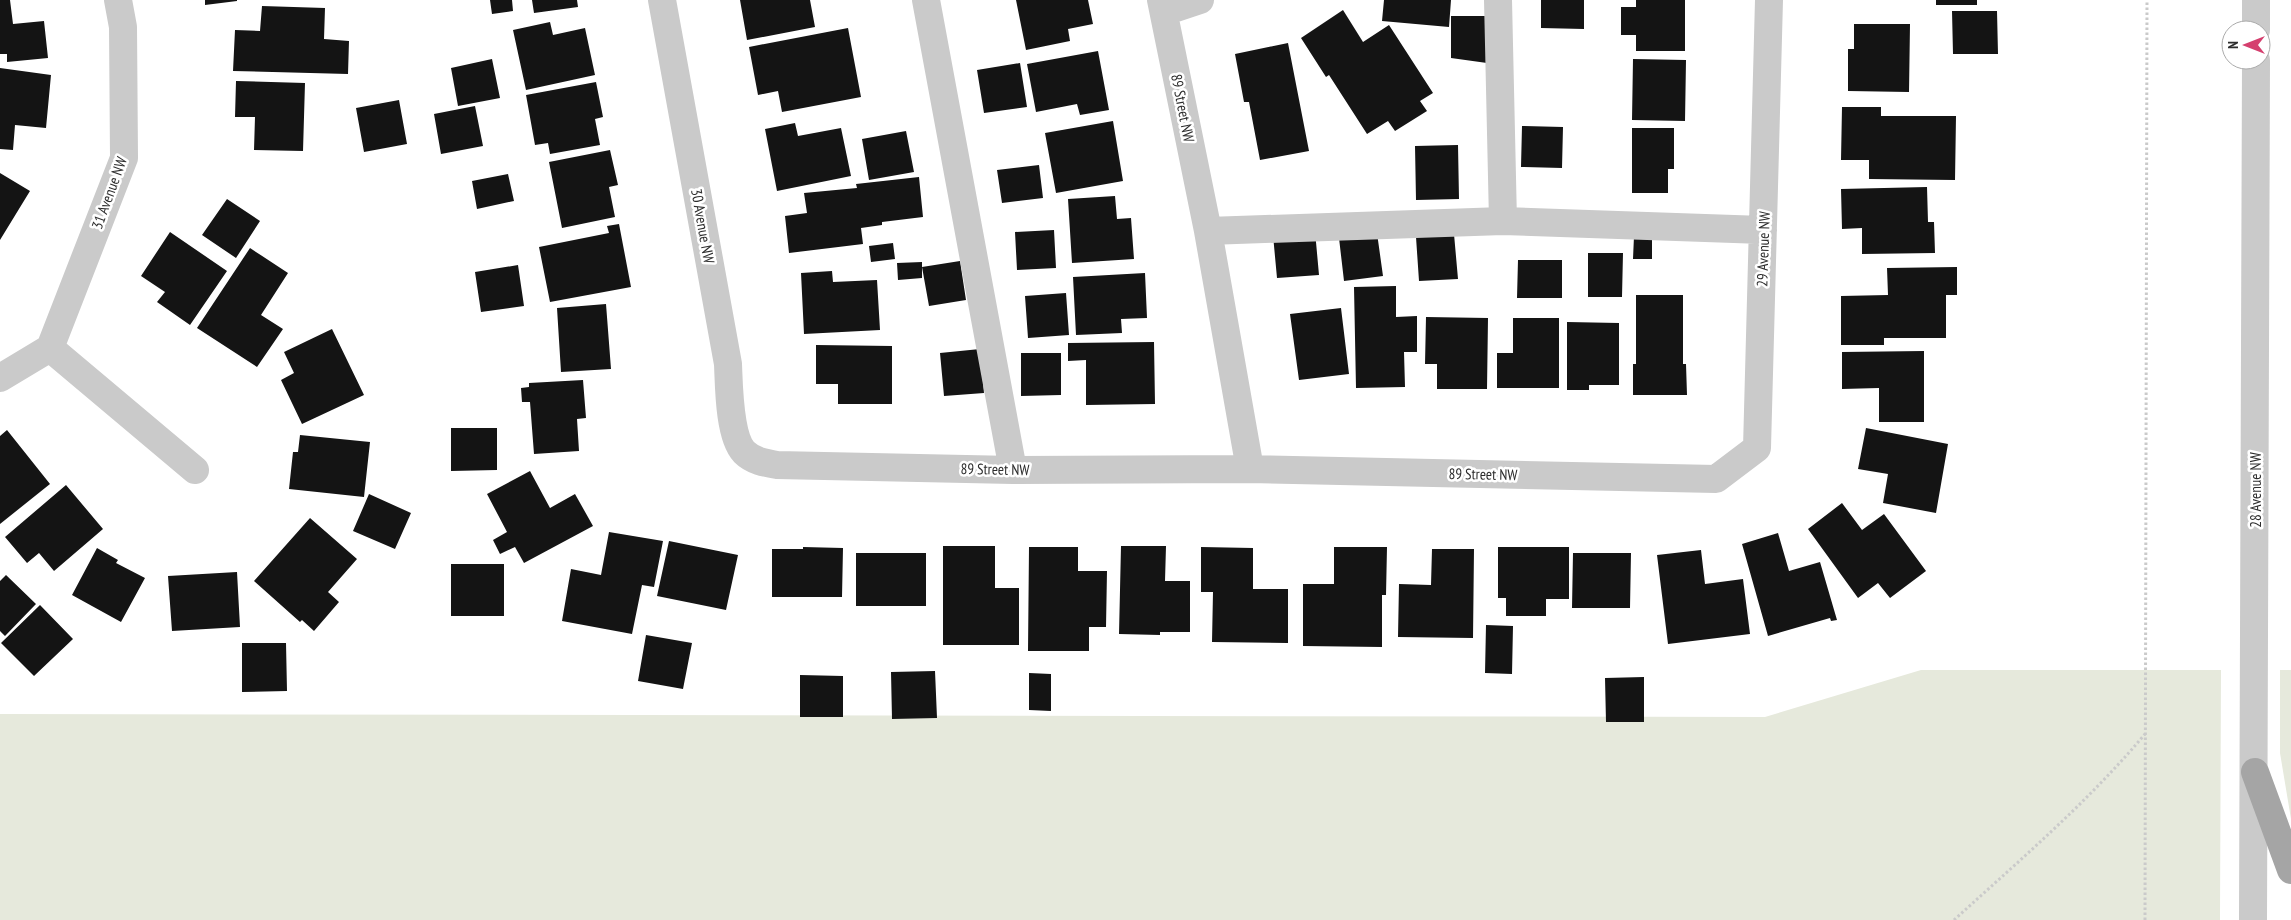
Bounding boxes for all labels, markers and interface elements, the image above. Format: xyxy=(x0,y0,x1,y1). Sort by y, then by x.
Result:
north arrow xyxy=(2221,20,2271,70)
text: N xyxy=(2224,41,2242,49)
street label: 89 Street NW xyxy=(1167,72,1199,144)
street label: 31 Avenue NW xyxy=(87,154,131,232)
street label: 30 Avenue NW xyxy=(687,187,719,265)
street label: 29 Avenue NW xyxy=(1752,211,1774,287)
street label: 28 Avenue NW xyxy=(2246,452,2265,528)
street label: 89 Street NW xyxy=(960,459,1030,479)
street label: 89 Street NW xyxy=(1448,464,1518,484)

